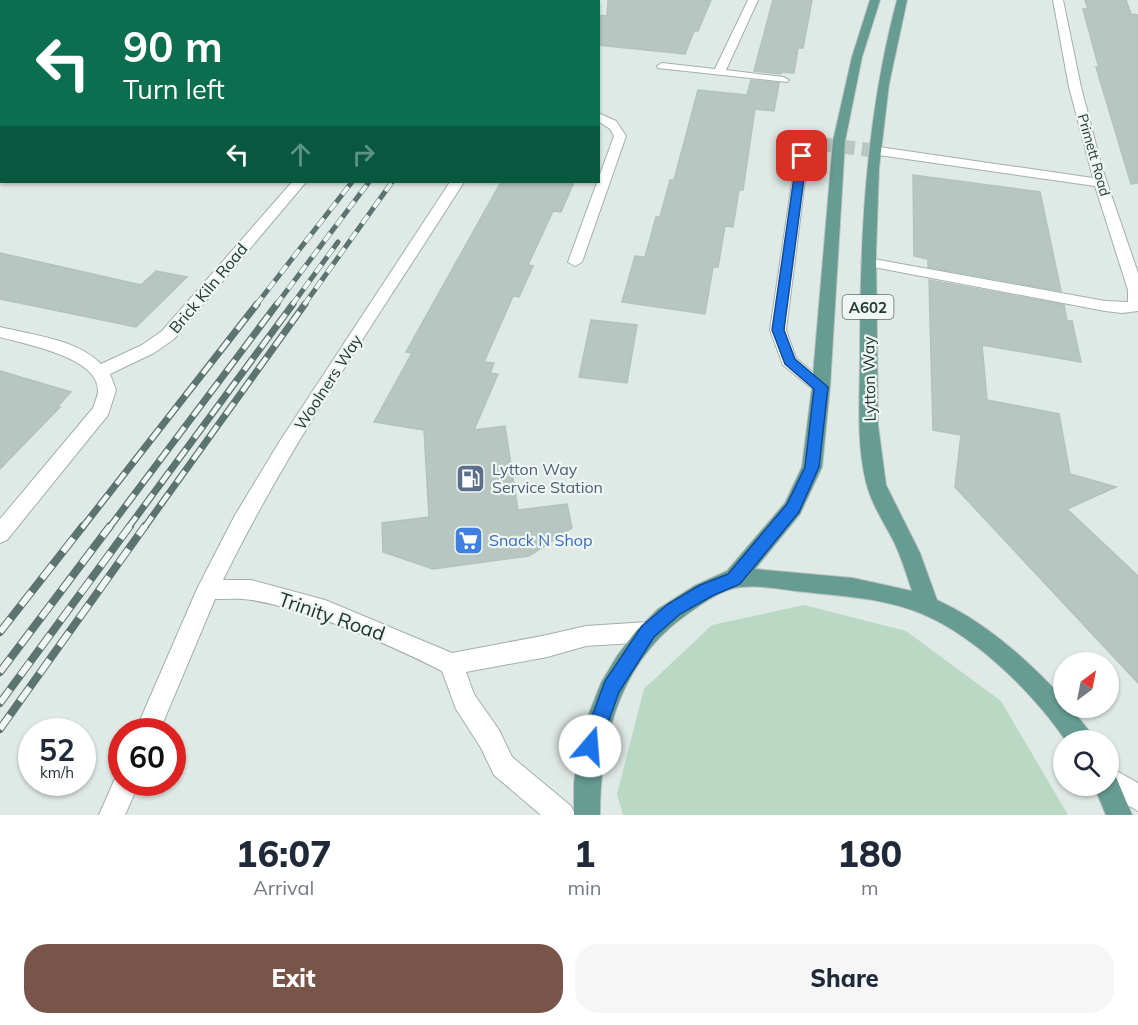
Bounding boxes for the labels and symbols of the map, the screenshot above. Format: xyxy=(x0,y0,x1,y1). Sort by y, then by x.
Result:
street label: Primett Road xyxy=(1074,112,1114,198)
pin xyxy=(776,130,827,181)
street label: Brick Kiln Road xyxy=(165,239,251,337)
road number: A602 xyxy=(842,295,894,319)
street label: Woolners Way xyxy=(290,330,367,433)
street label: Lytton Way xyxy=(858,336,880,422)
place label: Lytton Way Service Station xyxy=(492,459,603,497)
fuel station icon: Lytton Way Service Station xyxy=(455,462,487,494)
supermarket icon: Snack N Shop xyxy=(452,524,484,556)
place label: Snack N Shop xyxy=(489,530,593,550)
street label: Trinity Road xyxy=(275,586,389,646)
north arrow xyxy=(1053,652,1119,718)
position arrow xyxy=(558,714,622,778)
speed limit sign: 60 xyxy=(108,718,186,796)

